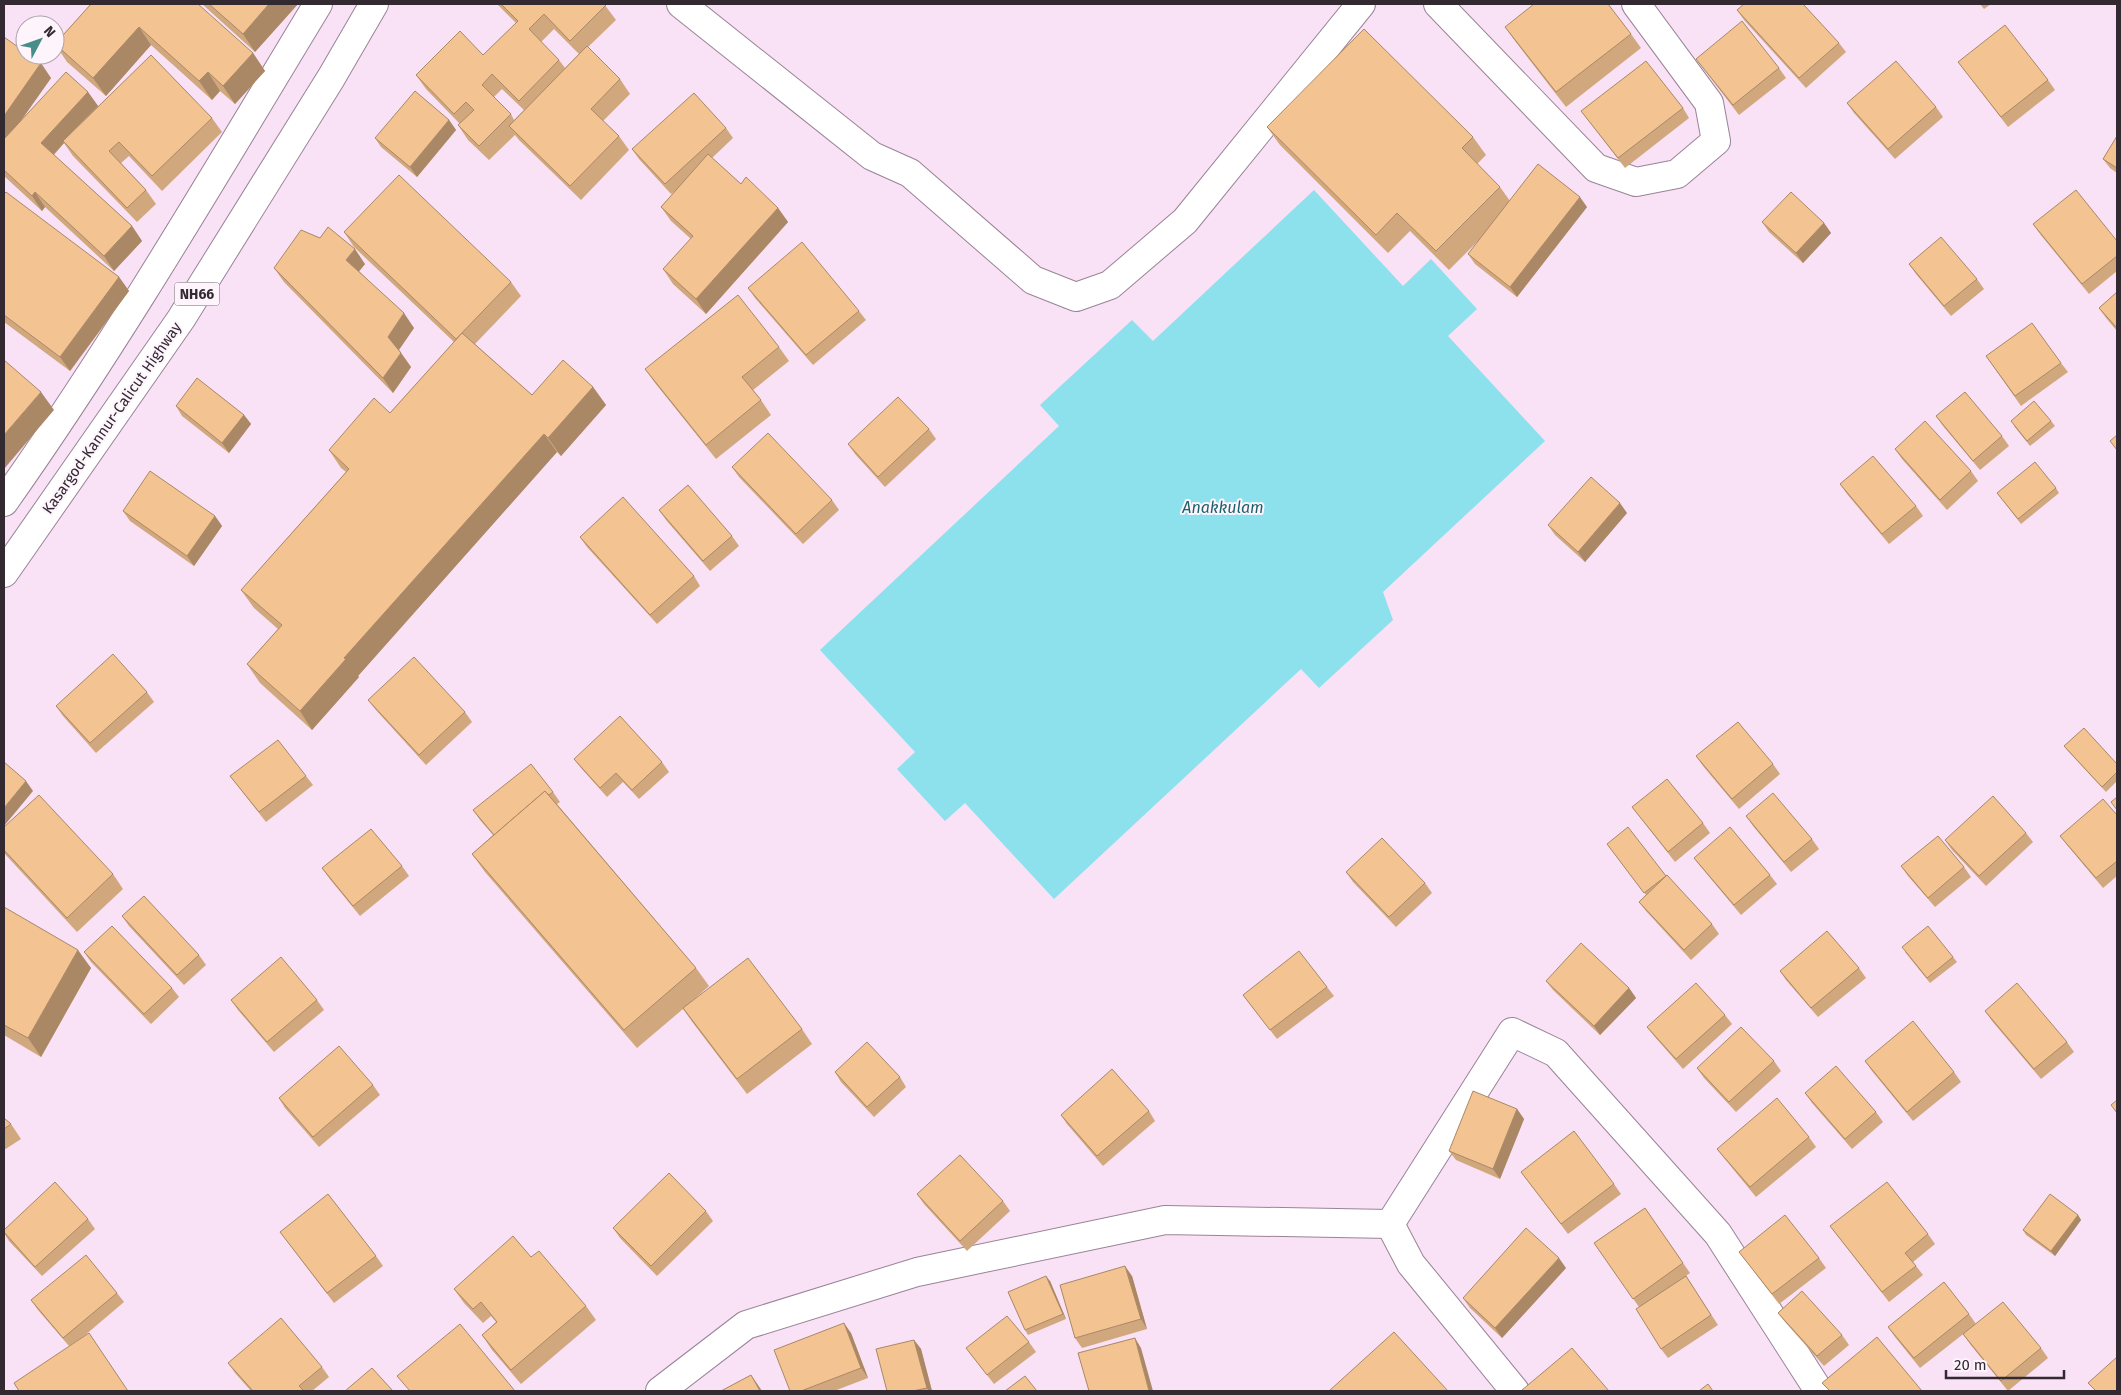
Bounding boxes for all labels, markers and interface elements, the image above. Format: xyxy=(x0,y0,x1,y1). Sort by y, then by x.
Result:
north arrow xyxy=(15,15,65,65)
text: N xyxy=(40,23,59,41)
road number: NH66 xyxy=(174,282,220,306)
street label: Kasargod-Kannur-Calicut Highway xyxy=(39,318,186,517)
water label: Anakkulam xyxy=(1181,498,1264,517)
scale bar xyxy=(1946,1348,2064,1380)
text: 20 m xyxy=(1954,1356,1987,1374)

